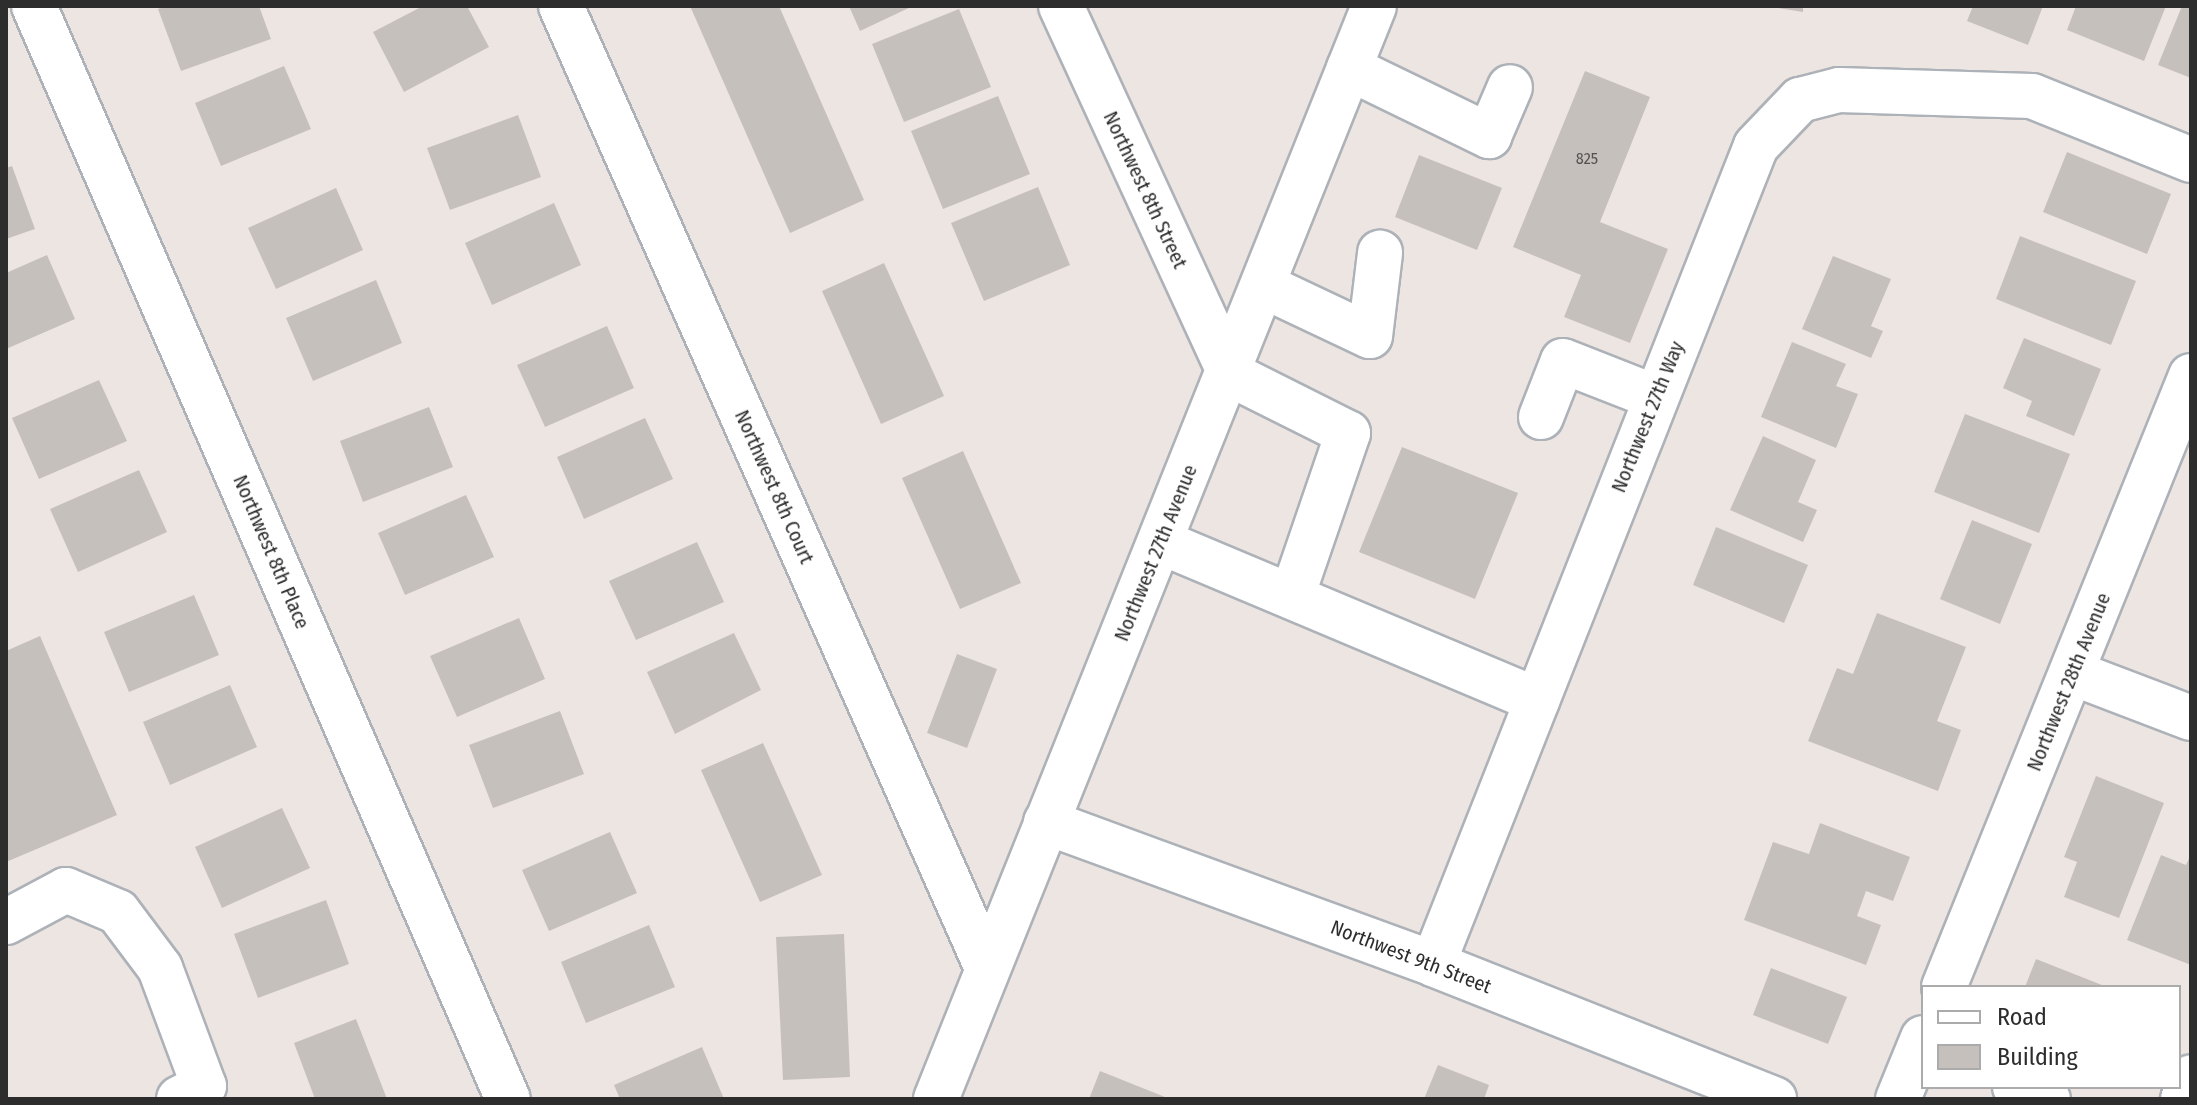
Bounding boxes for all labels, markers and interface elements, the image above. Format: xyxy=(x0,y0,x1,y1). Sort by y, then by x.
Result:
street label: Northwest 8th Street xyxy=(1098,108,1192,272)
house number: 825 xyxy=(1576,149,1598,169)
street label: Northwest 27th Way xyxy=(1607,338,1689,496)
street label: Northwest 8th Court xyxy=(729,407,819,567)
street label: Northwest 27th Avenue xyxy=(1110,461,1202,645)
street label: Northwest 8th Place xyxy=(228,472,314,632)
street label: Northwest 28th Avenue xyxy=(2022,589,2116,775)
street label: Northwest 9th Street xyxy=(1327,915,1495,999)
legend xyxy=(1921,985,2181,1089)
text: Road xyxy=(1997,1003,2047,1031)
text: Building xyxy=(1997,1043,2078,1071)

